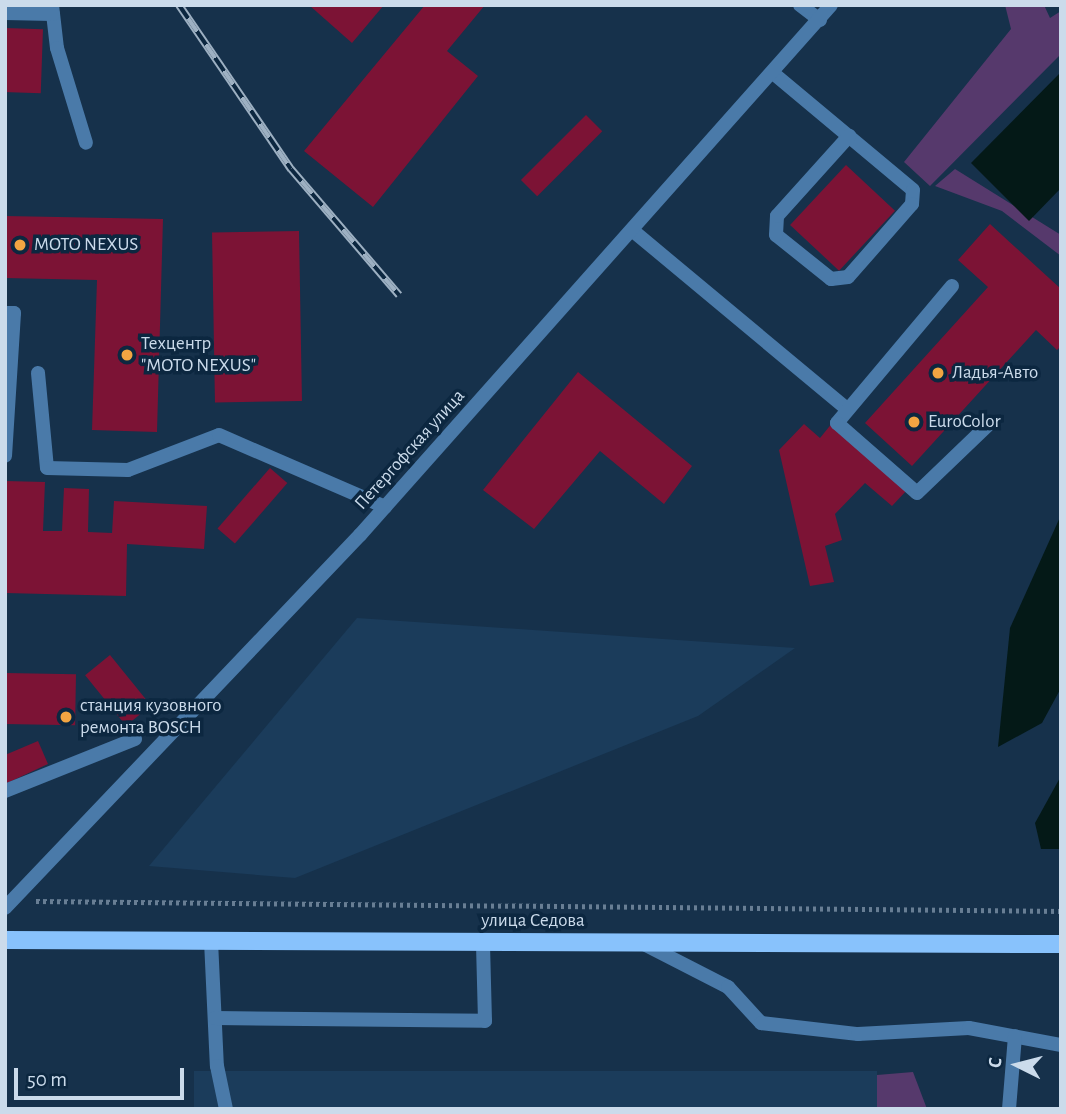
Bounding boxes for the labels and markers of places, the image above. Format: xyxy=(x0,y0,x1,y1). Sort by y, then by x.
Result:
place label: MOTO NEXUS xyxy=(34,234,138,256)
marker: MOTO NEXUS xyxy=(12,237,28,253)
place label: Техцентр "MOTO NEXUS" xyxy=(141,333,256,377)
marker: Техцентр "MOTO NEXUS" xyxy=(119,347,135,363)
place label: Ладья-Авто xyxy=(952,362,1038,384)
marker: Ладья-Авто xyxy=(930,365,946,381)
place label: EuroColor xyxy=(928,411,1001,433)
marker: EuroColor xyxy=(906,414,922,430)
place label: станция кузовного ремонта BOSCH xyxy=(80,695,221,739)
marker: станция кузовного ремонта BOSCH xyxy=(58,709,74,725)

